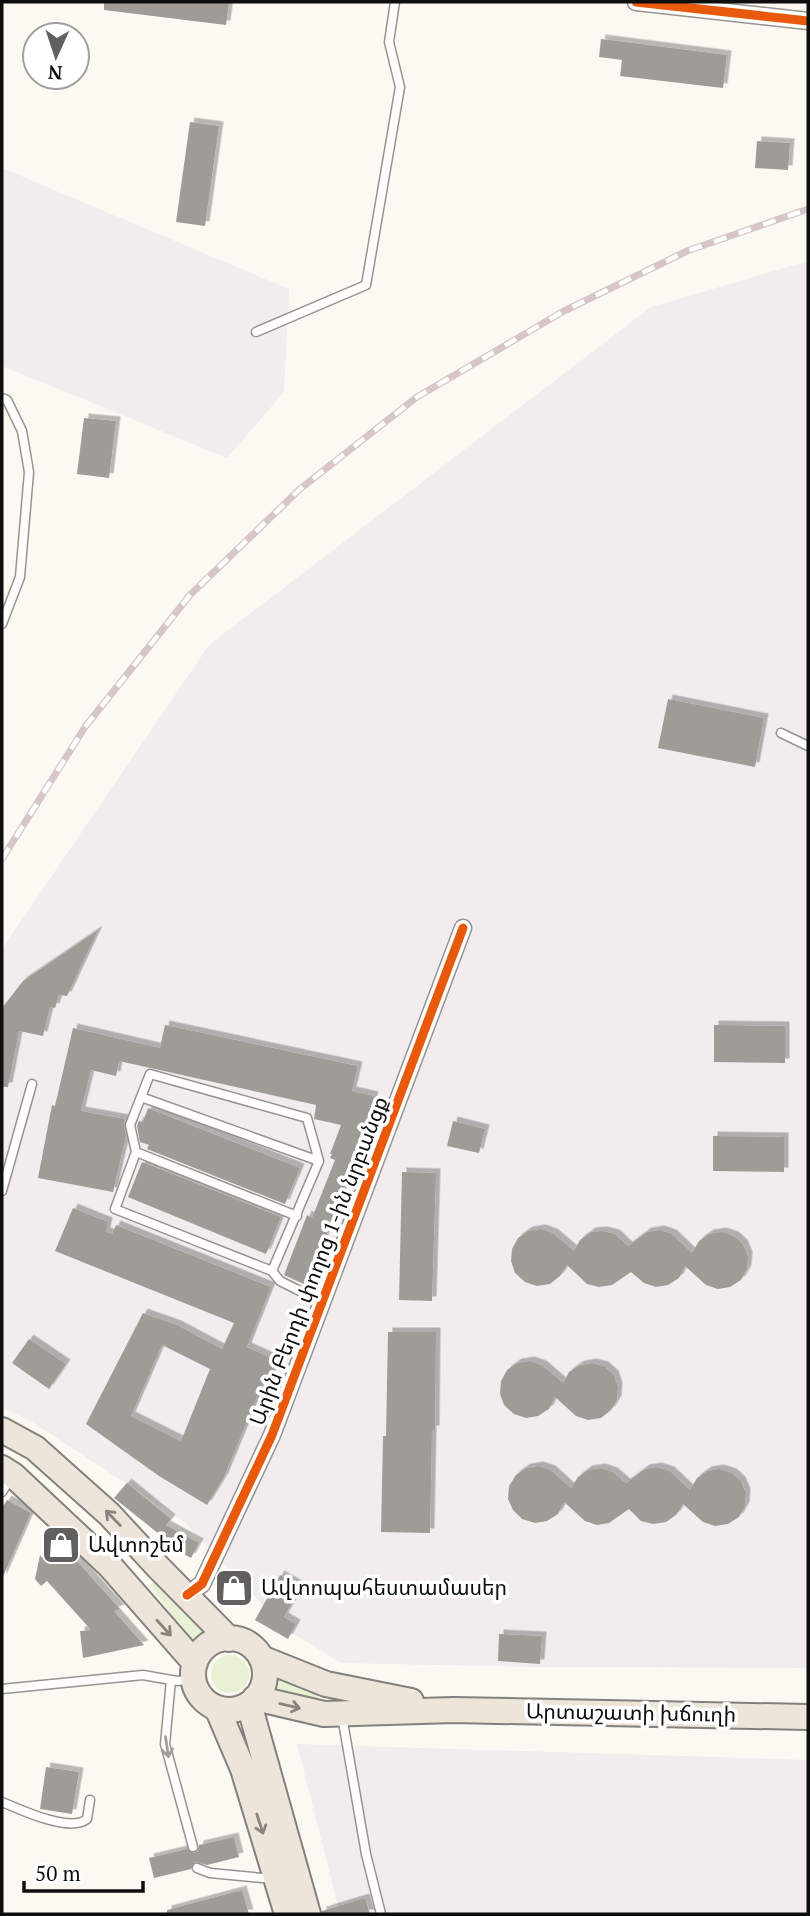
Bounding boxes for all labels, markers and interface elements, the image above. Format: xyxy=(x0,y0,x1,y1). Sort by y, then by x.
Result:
north arrow xyxy=(21,21,91,91)
text: N xyxy=(47,61,63,86)
street label: Արին Բերդի փողոց 1-ին նրբանցք xyxy=(242,1092,394,1429)
one-way arrow xyxy=(104,1510,121,1527)
shop icon: Ավտոշեմ xyxy=(40,1524,82,1566)
place label: Ավտոշեմ xyxy=(88,1530,184,1558)
shop icon: Ավտոպահեստամասեր xyxy=(213,1567,255,1609)
place label: Ավտոպահեստամասեր xyxy=(261,1573,507,1601)
one-way arrow xyxy=(156,1619,172,1637)
street label: Արտաշատի խճուղի xyxy=(526,1696,736,1728)
one-way arrow xyxy=(278,1700,301,1713)
one-way arrow xyxy=(161,1735,174,1758)
one-way arrow xyxy=(255,1813,268,1835)
scale bar xyxy=(24,1850,144,1894)
text: 50 m xyxy=(35,1859,81,1887)

